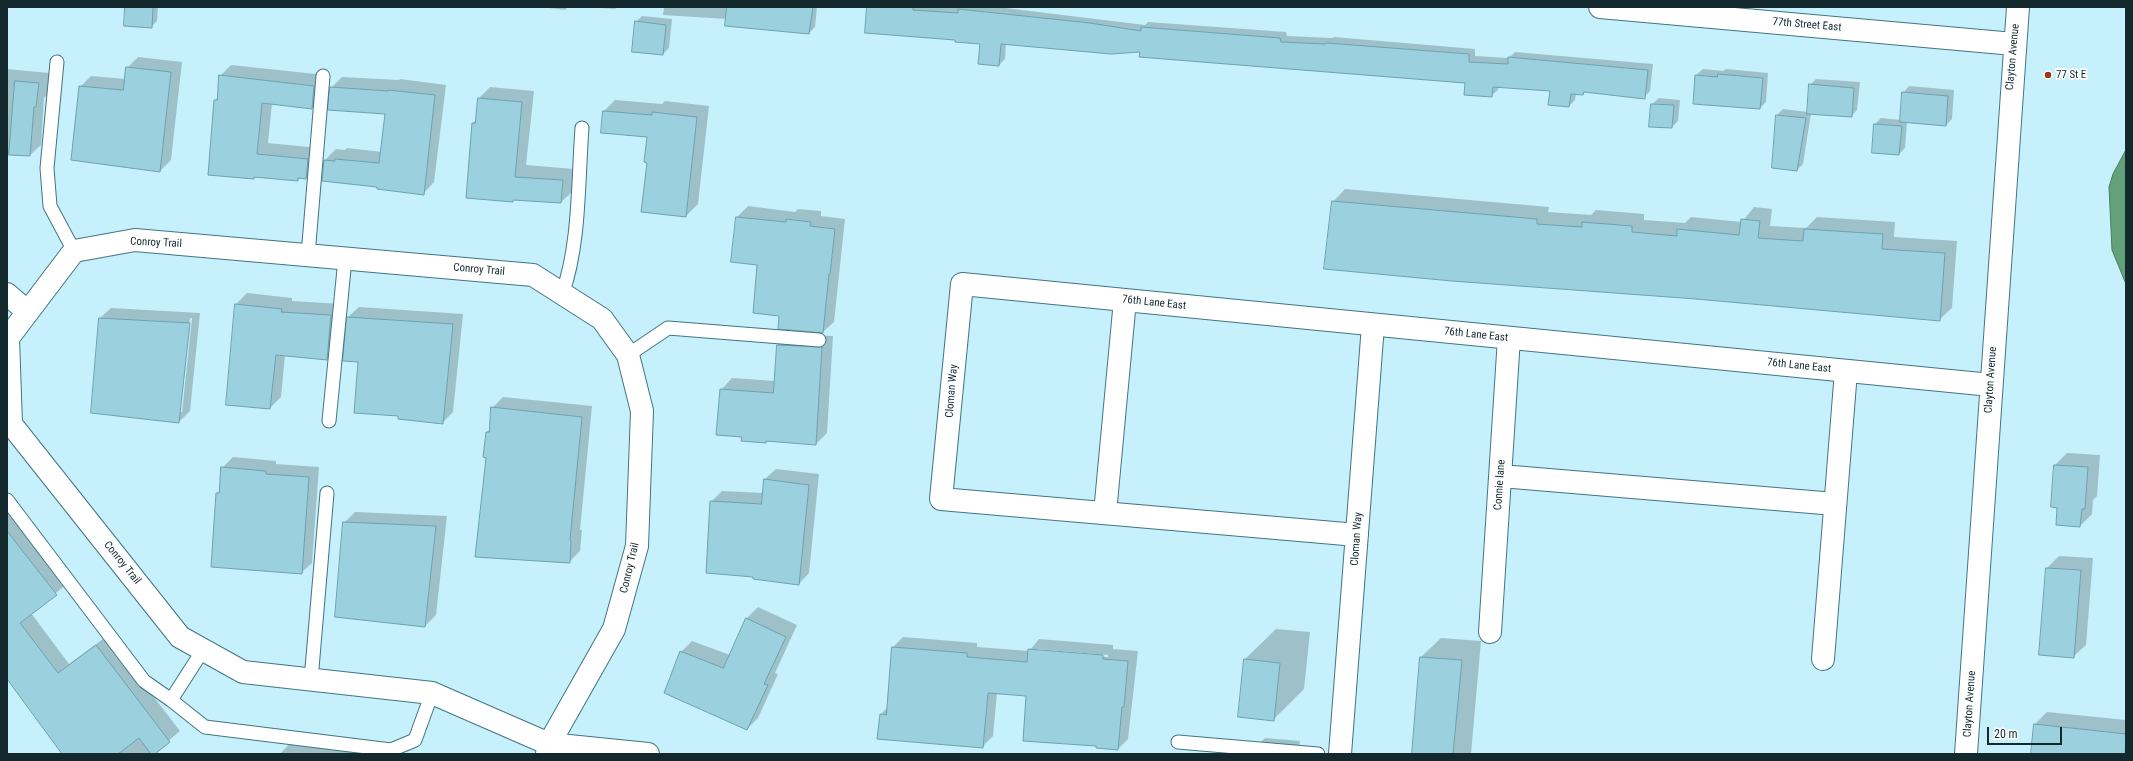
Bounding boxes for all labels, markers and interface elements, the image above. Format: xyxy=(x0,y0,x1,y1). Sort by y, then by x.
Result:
street label: 77th Street East xyxy=(1772,15,1842,35)
street label: Clayton Avenue xyxy=(2004,23,2022,91)
place label: 77 St E xyxy=(2056,68,2086,82)
marker: 77 St E xyxy=(2043,70,2053,80)
street label: Conroy Trail xyxy=(130,235,182,251)
street label: Conroy Trail xyxy=(453,261,505,279)
street label: 76th Lane East xyxy=(1121,293,1187,313)
street label: 76th Lane East xyxy=(1443,325,1509,345)
street label: Clayton Avenue xyxy=(1982,346,2000,414)
street label: 76th Lane East xyxy=(1766,356,1832,376)
street label: Cloman Way xyxy=(943,364,961,418)
street label: Connie lane xyxy=(1492,459,1508,511)
street label: Cloman Way xyxy=(1349,512,1365,566)
street label: Conroy Trail xyxy=(101,539,143,587)
street label: Conroy Trail xyxy=(618,541,642,595)
street label: Clayton Avenue xyxy=(1961,670,1979,738)
scale bar xyxy=(1989,719,2064,745)
text: 20 m xyxy=(1994,727,2018,741)

